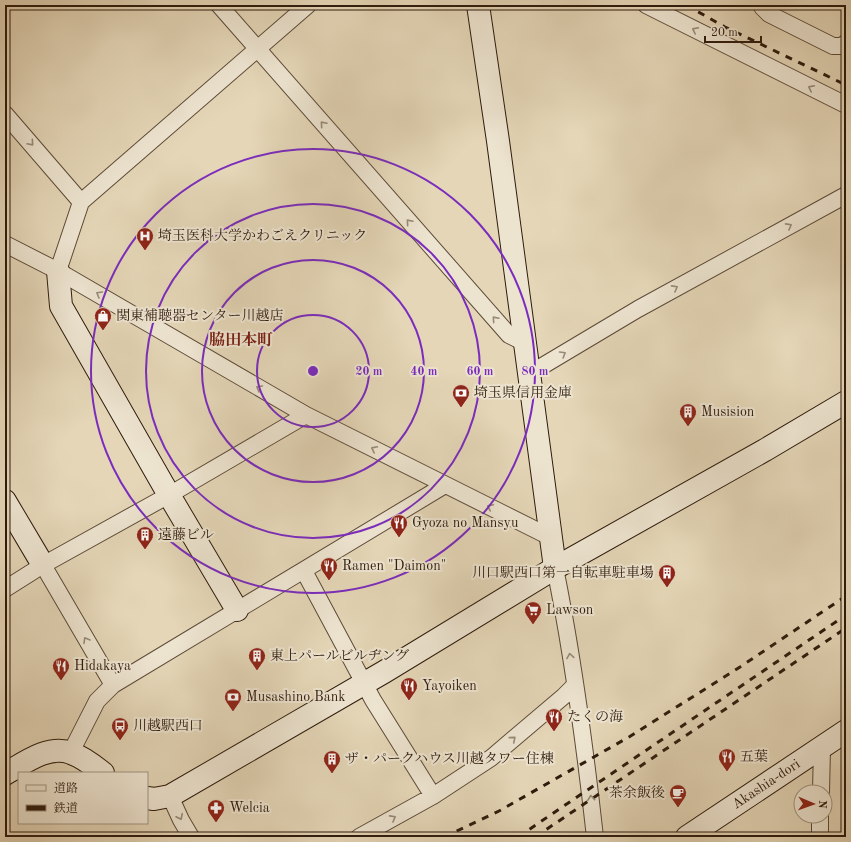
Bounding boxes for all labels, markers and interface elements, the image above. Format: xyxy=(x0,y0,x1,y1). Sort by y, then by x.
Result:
scale bar xyxy=(705,18,761,44)
one-way arrow xyxy=(691,27,699,35)
text: 20 m xyxy=(711,27,738,39)
one-way arrow xyxy=(808,85,815,93)
one-way arrow xyxy=(320,121,327,129)
one-way arrow xyxy=(26,139,33,146)
one-way arrow xyxy=(406,219,413,226)
one-way arrow xyxy=(785,223,792,231)
hospital icon: 埼玉医科大学かわごえクリニック xyxy=(135,226,155,251)
place label: 埼玉医科大学かわごえクリニック xyxy=(158,228,367,243)
one-way arrow xyxy=(671,286,678,293)
one-way arrow xyxy=(95,292,103,299)
shop icon: 関東補聴器センター川越店 xyxy=(93,306,113,331)
place label: 関東補聴器センター川越店 xyxy=(116,308,283,323)
one-way arrow xyxy=(492,316,499,324)
district label: 脇田本町 xyxy=(209,331,273,349)
one-way arrow xyxy=(559,351,566,359)
centre of rings xyxy=(306,364,320,378)
text: 20 m xyxy=(356,366,383,378)
text: 40 m xyxy=(411,366,438,378)
text: 60 m xyxy=(467,366,494,378)
text: 80 m xyxy=(522,366,549,378)
bank icon: 埼玉県信用金庫 xyxy=(451,383,471,408)
one-way arrow xyxy=(256,385,263,392)
place label: 埼玉県信用金庫 xyxy=(474,385,572,400)
building icon: Musision xyxy=(678,402,698,427)
place label: Musision xyxy=(701,405,755,419)
one-way arrow xyxy=(370,446,378,454)
one-way arrow xyxy=(487,504,494,512)
restaurant icon: Gyoza no Mansyu xyxy=(389,513,409,538)
place label: Gyoza no Mansyu xyxy=(412,516,519,530)
building icon: 遠藤ビル xyxy=(135,525,155,550)
place label: 遠藤ビル xyxy=(158,527,214,542)
restaurant icon: Ramen "Daimon" xyxy=(319,556,339,581)
place label: Ramen "Daimon" xyxy=(342,559,446,573)
building icon: 川口駅西口第一自転車駐車場 xyxy=(657,563,677,588)
place label: 川口駅西口第一自転車駐車場 xyxy=(472,565,654,580)
supermarket icon: Lawson xyxy=(523,600,543,625)
place label: Lawson xyxy=(546,603,594,617)
one-way arrow xyxy=(84,637,91,644)
building icon: 東上パールビルヂング xyxy=(247,646,267,671)
place label: 東上パールビルヂング xyxy=(270,648,409,663)
one-way arrow xyxy=(567,653,575,659)
restaurant icon: Hidakaya xyxy=(51,656,71,681)
place label: Hidakaya xyxy=(74,659,131,673)
restaurant icon: Yayoiken xyxy=(399,676,419,701)
place label: Yayoiken xyxy=(422,679,477,693)
bank icon: Musashino Bank xyxy=(223,687,243,712)
place label: Musashino Bank xyxy=(246,690,346,704)
restaurant icon: たくの海 xyxy=(544,707,564,732)
place label: たくの海 xyxy=(567,709,623,724)
bus stop icon: 川越駅西口 xyxy=(110,716,130,741)
place label: 川越駅西口 xyxy=(133,718,203,733)
one-way arrow xyxy=(508,736,516,743)
restaurant icon: 五葉 xyxy=(717,747,737,772)
building icon: ザ・パークハウス川越タワー住棟 xyxy=(322,749,342,774)
place label: 五葉 xyxy=(740,749,768,764)
place label: ザ・パークハウス川越タワー住棟 xyxy=(345,751,554,766)
street label: Akashia-dori xyxy=(730,757,803,812)
legend xyxy=(18,772,148,824)
text: 道路 xyxy=(54,781,78,795)
cafe icon: 茶余飯後 xyxy=(668,783,688,808)
north arrow xyxy=(793,784,833,824)
place label: 茶余飯後 xyxy=(609,785,665,800)
one-way arrow xyxy=(587,795,596,801)
pharmacy icon: Welcia xyxy=(206,798,226,823)
text: N xyxy=(816,800,827,809)
text: 鉄道 xyxy=(53,801,78,815)
place label: Welcia xyxy=(229,801,270,815)
one-way arrow xyxy=(175,813,183,820)
one-way arrow xyxy=(389,815,396,823)

